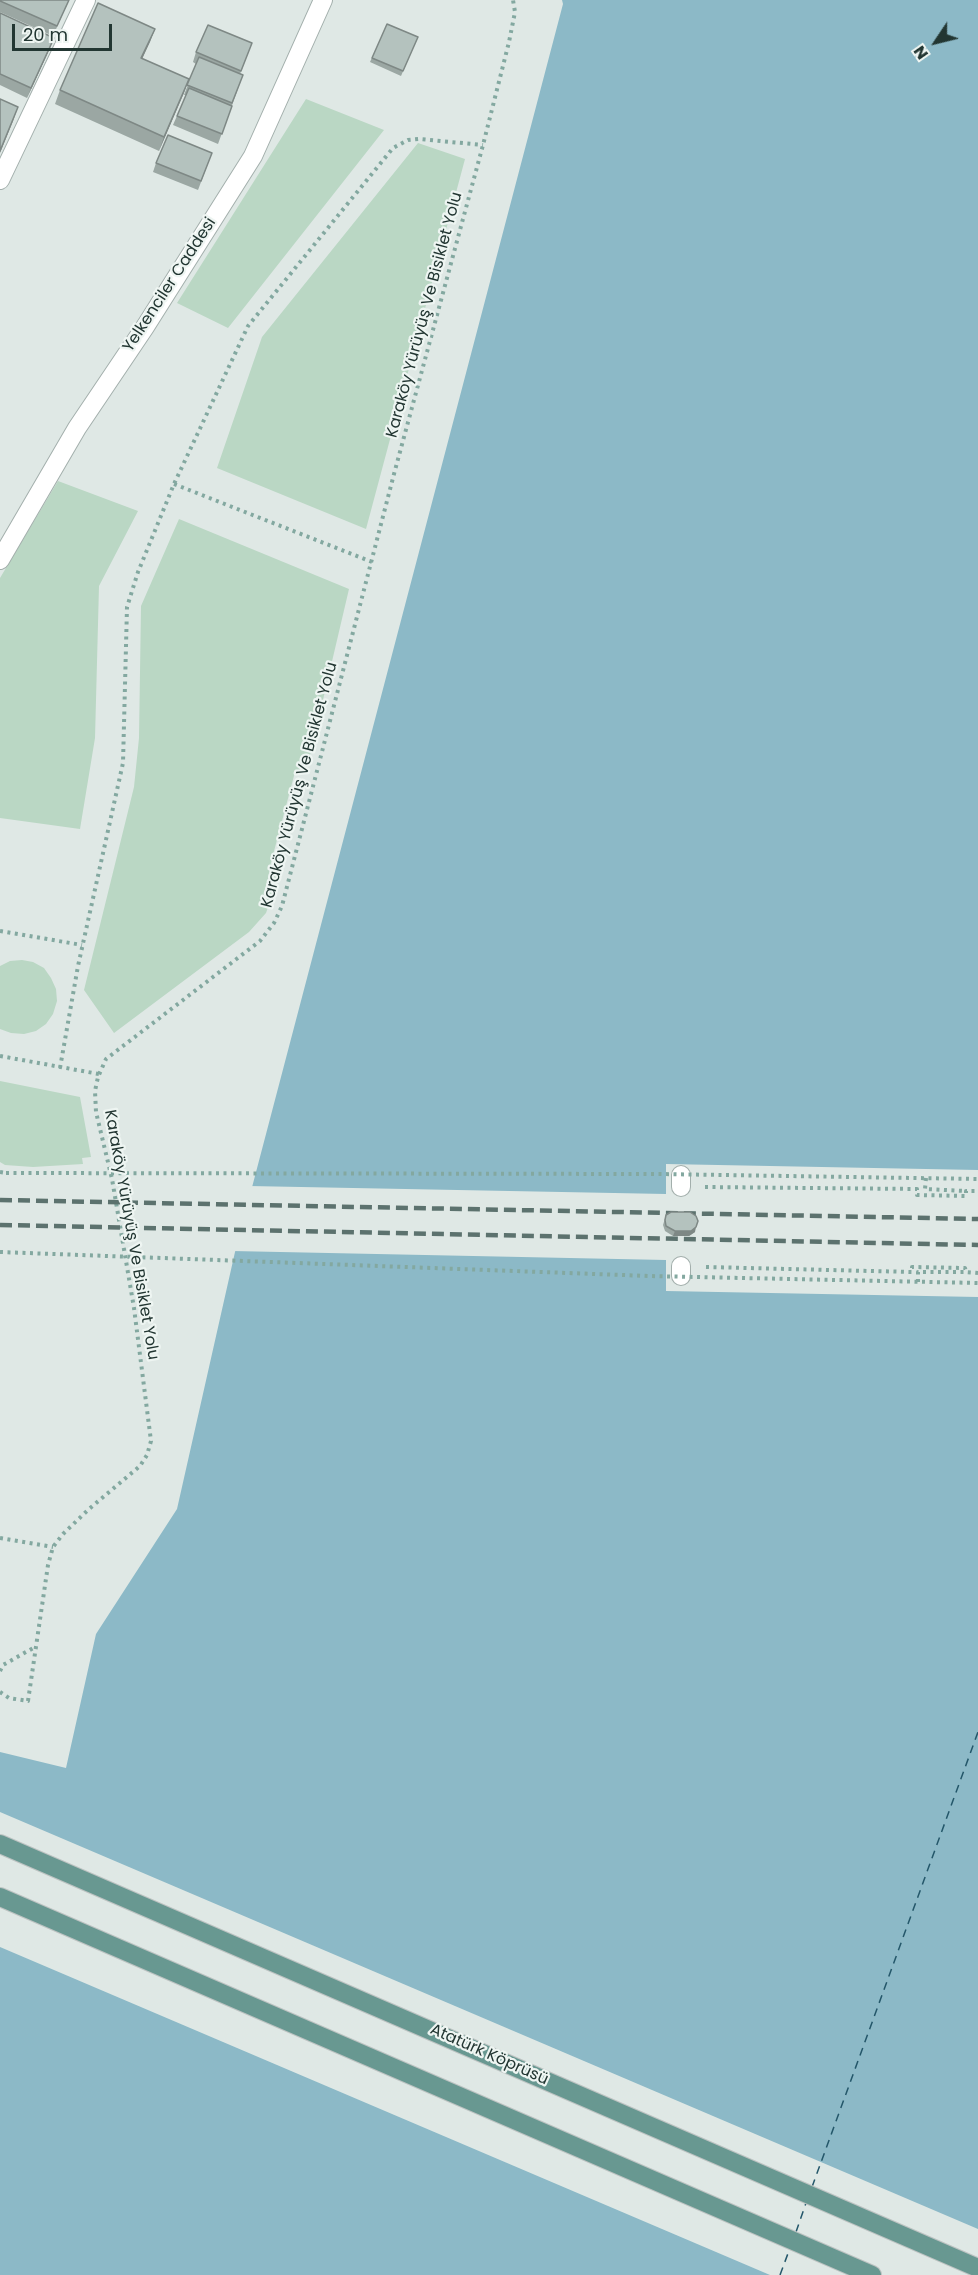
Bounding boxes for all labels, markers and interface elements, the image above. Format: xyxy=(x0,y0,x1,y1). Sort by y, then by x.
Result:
scale bar xyxy=(15,12,116,50)
north arrow xyxy=(906,12,966,72)
text: 20 m xyxy=(23,22,68,47)
text: N xyxy=(908,41,934,64)
street label: Karaköy Yürüyüş Ve Bisiklet Yolu xyxy=(383,190,467,440)
street label: Yelkenciler Caddesi xyxy=(119,214,221,356)
street label: Karaköy Yürüyüş Ve Bisiklet Yolu xyxy=(258,660,342,910)
street label: Karaköy Yürüyüş Ve Bisiklet Yolu xyxy=(100,1108,162,1362)
street label: Atatürk Köprüsü xyxy=(427,2020,551,2090)

